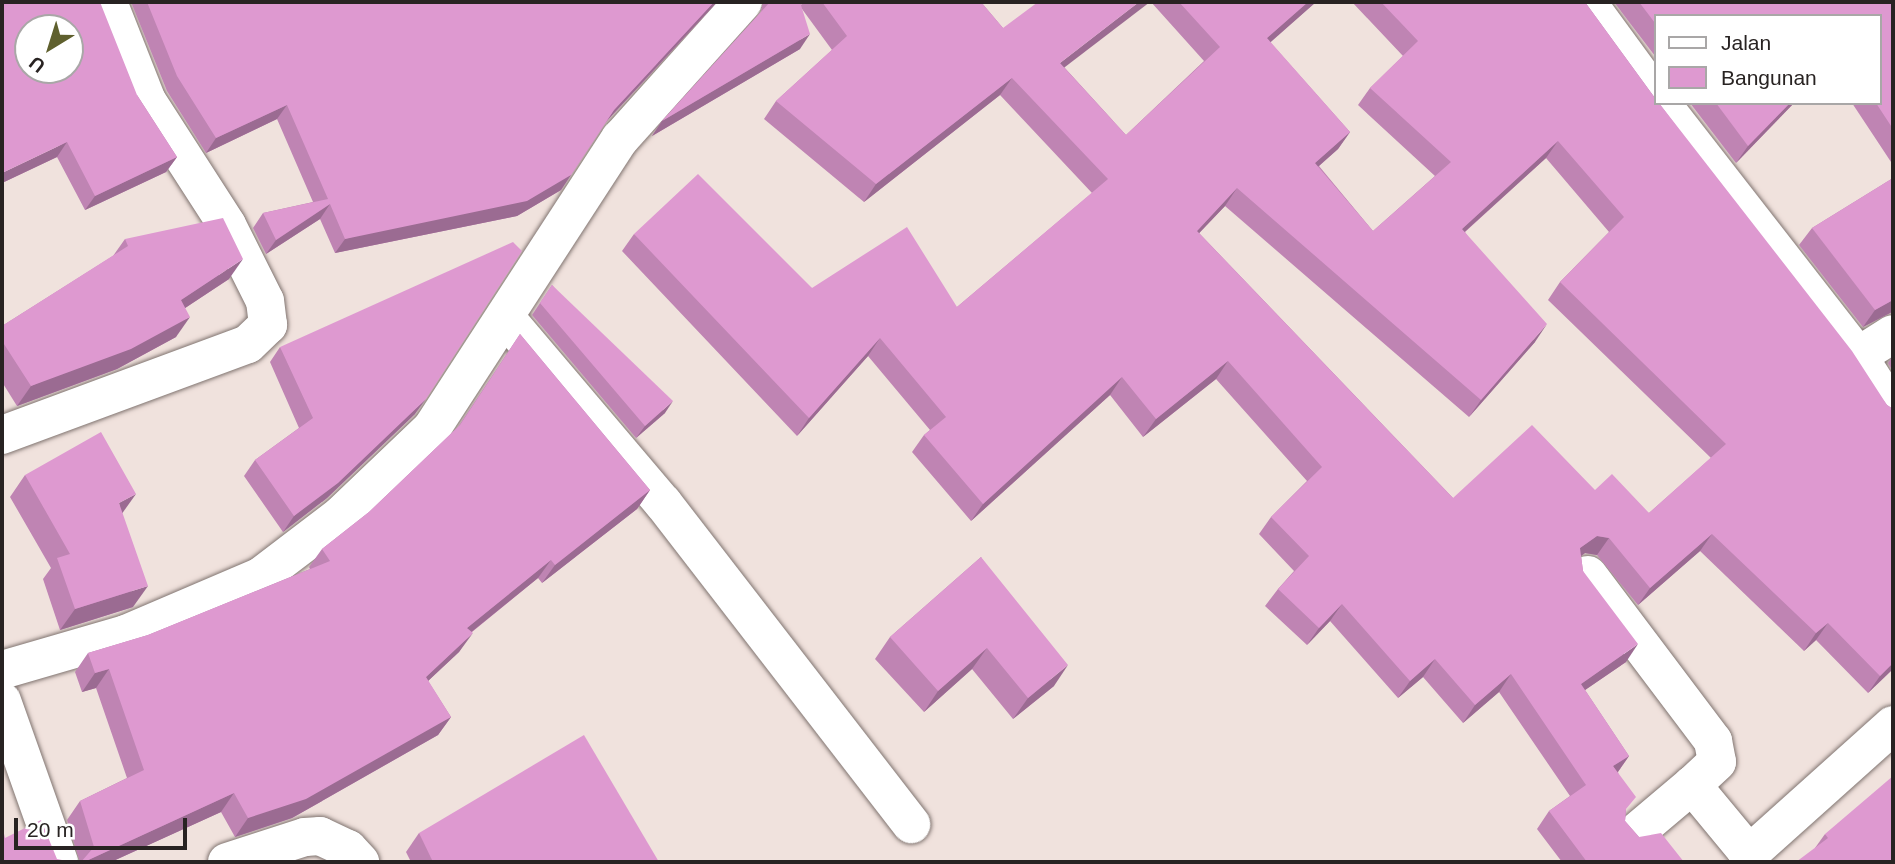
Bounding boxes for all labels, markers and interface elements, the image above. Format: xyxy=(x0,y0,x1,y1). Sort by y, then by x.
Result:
north arrow xyxy=(14,14,84,84)
legend xyxy=(1654,14,1881,105)
text: Jalan xyxy=(1721,31,1771,54)
text: U xyxy=(25,52,49,77)
text: Bangunan xyxy=(1721,66,1817,89)
scale bar xyxy=(18,804,191,848)
text: 20 m xyxy=(27,818,74,841)

